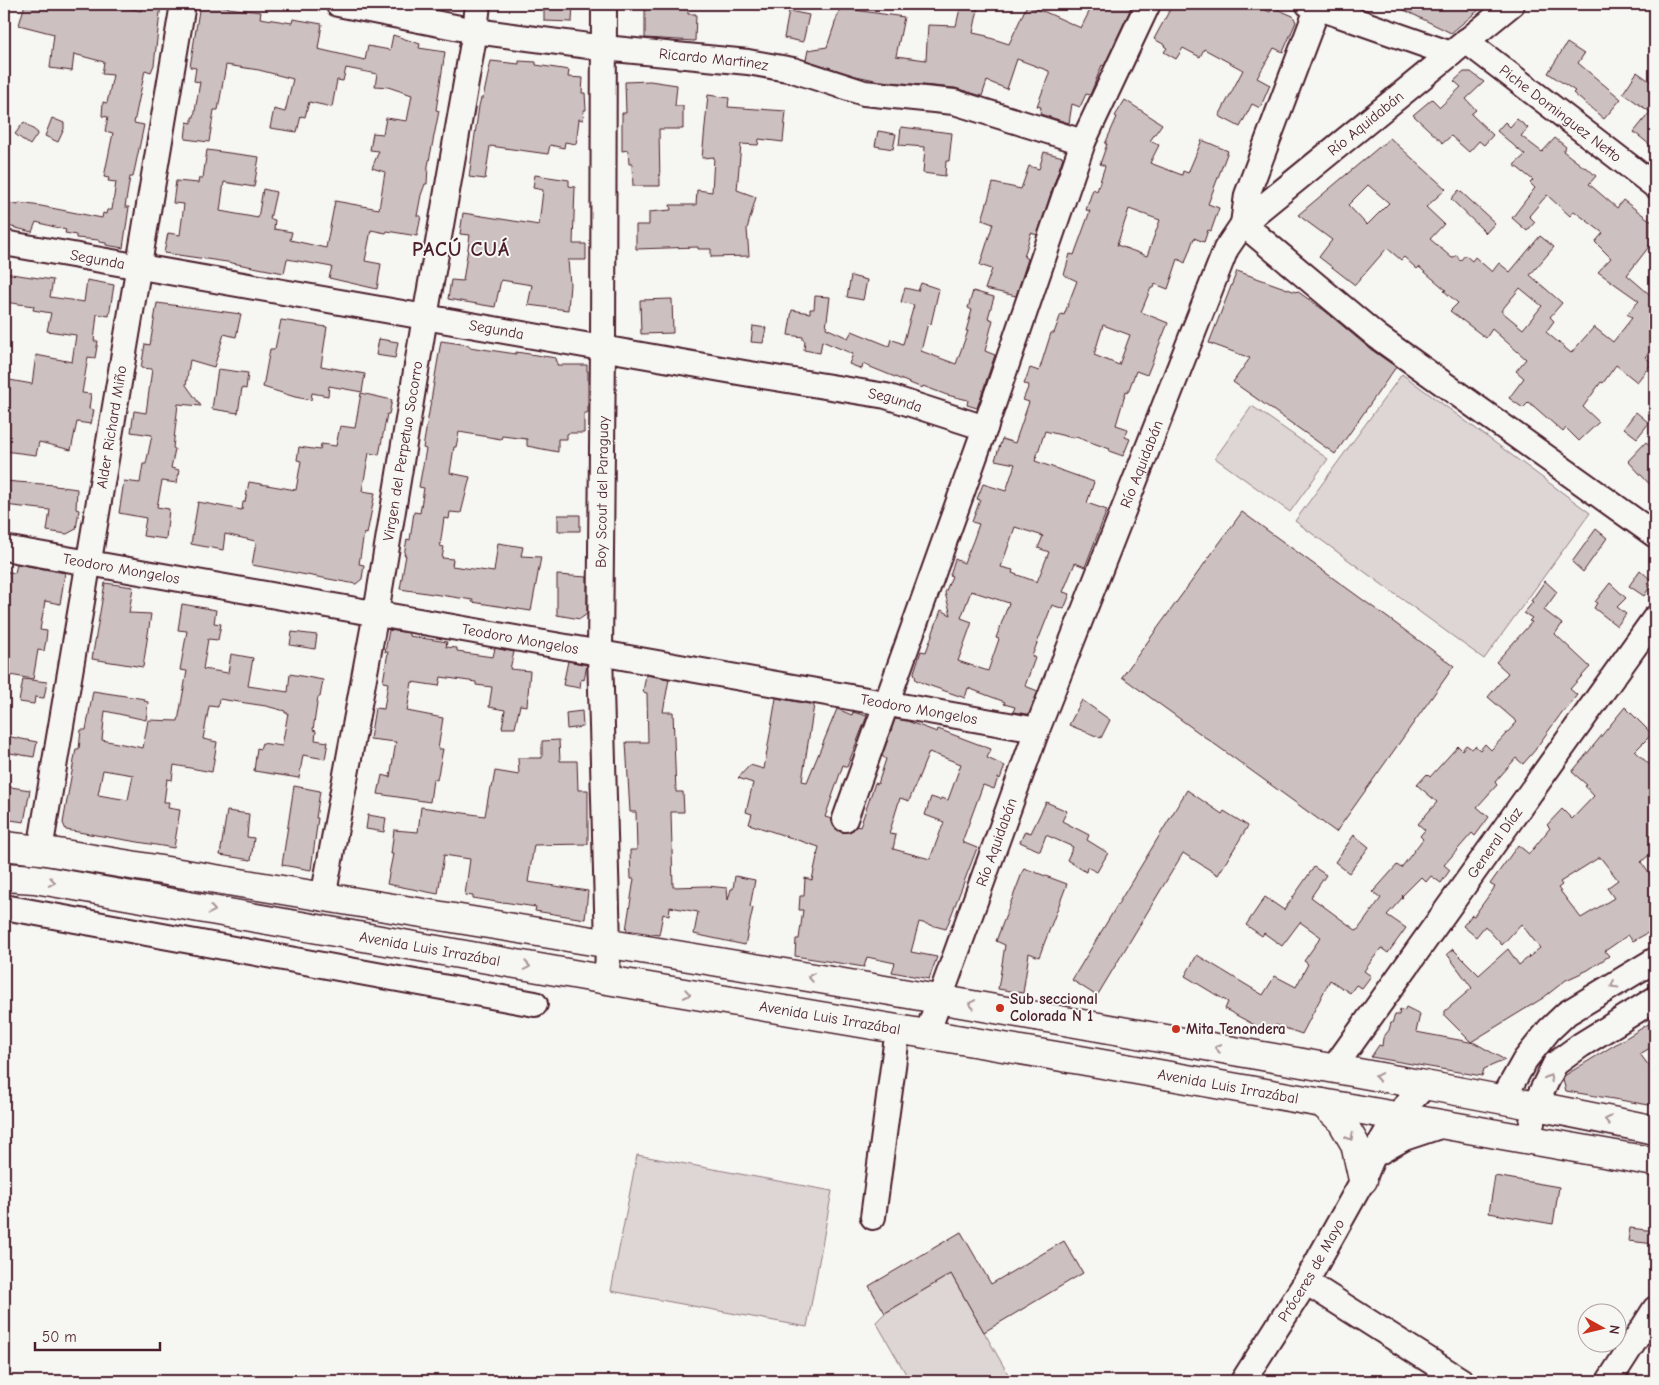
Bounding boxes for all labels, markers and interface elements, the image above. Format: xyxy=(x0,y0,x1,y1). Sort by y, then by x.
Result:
street label: Ricardo Martinez xyxy=(658,44,770,75)
street label: Piche Dominguez Netto xyxy=(1496,61,1625,166)
street label: Río Aquidabán xyxy=(1324,87,1407,160)
district label: PACÚ CUÁ xyxy=(412,237,510,261)
street label: Segunda xyxy=(69,246,126,273)
street label: Segunda xyxy=(468,316,525,343)
street label: Virgen del Perpetuo Socorro xyxy=(379,360,427,542)
street label: Alder Richard Miño xyxy=(92,364,131,490)
street label: Segunda xyxy=(867,384,924,416)
street label: Boy Scout del Paraguay xyxy=(592,416,612,568)
street label: Río Aquidabán xyxy=(1116,418,1167,510)
street label: Teodoro Mongelos xyxy=(61,550,181,588)
street label: Teodoro Mongelos xyxy=(460,620,580,658)
street label: Teodoro Mongelos xyxy=(859,690,979,728)
street label: Río Aquidabán xyxy=(972,796,1021,889)
street label: General Díaz xyxy=(1463,803,1526,882)
one-way arrow xyxy=(48,876,57,887)
one-way arrow xyxy=(208,905,217,915)
street label: Avenida Luis Irrazábal xyxy=(358,927,502,970)
one-way arrow xyxy=(523,961,532,971)
one-way arrow xyxy=(807,973,816,983)
one-way arrow xyxy=(1610,978,1619,988)
one-way arrow xyxy=(683,988,692,998)
place label: Sub seccional Colorada N 1 xyxy=(1010,990,1098,1025)
street label: Avenida Luis Irrazábal xyxy=(758,997,902,1038)
one-way arrow xyxy=(967,999,976,1010)
marker: Sub seccional Colorada N 1 xyxy=(994,1002,1006,1014)
place label: Mita Tenondera xyxy=(1186,1020,1286,1038)
marker: Mita Tenondera xyxy=(1170,1023,1182,1035)
one-way arrow xyxy=(1213,1044,1222,1054)
street label: Avenida Luis Irrazábal xyxy=(1156,1065,1300,1108)
one-way arrow xyxy=(1373,1072,1382,1082)
one-way arrow xyxy=(1542,1074,1552,1083)
one-way arrow xyxy=(1603,1115,1612,1126)
one-way arrow xyxy=(1344,1132,1354,1141)
street label: Próceres de Mayo xyxy=(1274,1216,1348,1325)
north arrow xyxy=(1576,1302,1626,1352)
scale bar xyxy=(35,1320,160,1352)
text: N xyxy=(1605,1324,1623,1335)
text: 50 m xyxy=(42,1328,77,1346)

